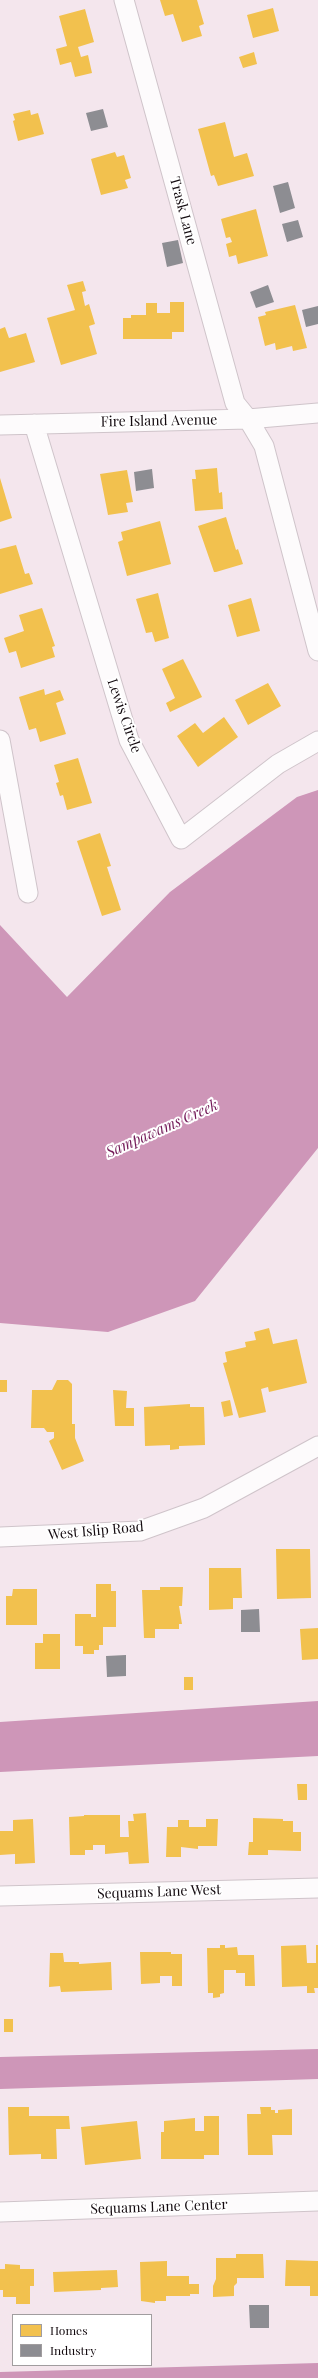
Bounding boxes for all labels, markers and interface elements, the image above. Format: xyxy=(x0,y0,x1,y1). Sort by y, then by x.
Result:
street label: Trask Lane xyxy=(166,175,200,247)
street label: Fire Island Avenue xyxy=(101,412,217,430)
street label: Lewis Circle xyxy=(103,677,145,755)
water label: Sampawams Creek xyxy=(103,1096,221,1162)
street label: West Islip Road xyxy=(47,1518,145,1544)
street label: Sequams Lane West xyxy=(97,1881,221,1903)
street label: Sequams Lane Center xyxy=(90,2196,228,2218)
legend xyxy=(12,2314,152,2366)
text: Homes xyxy=(50,2322,88,2338)
text: Industry xyxy=(50,2342,96,2358)

